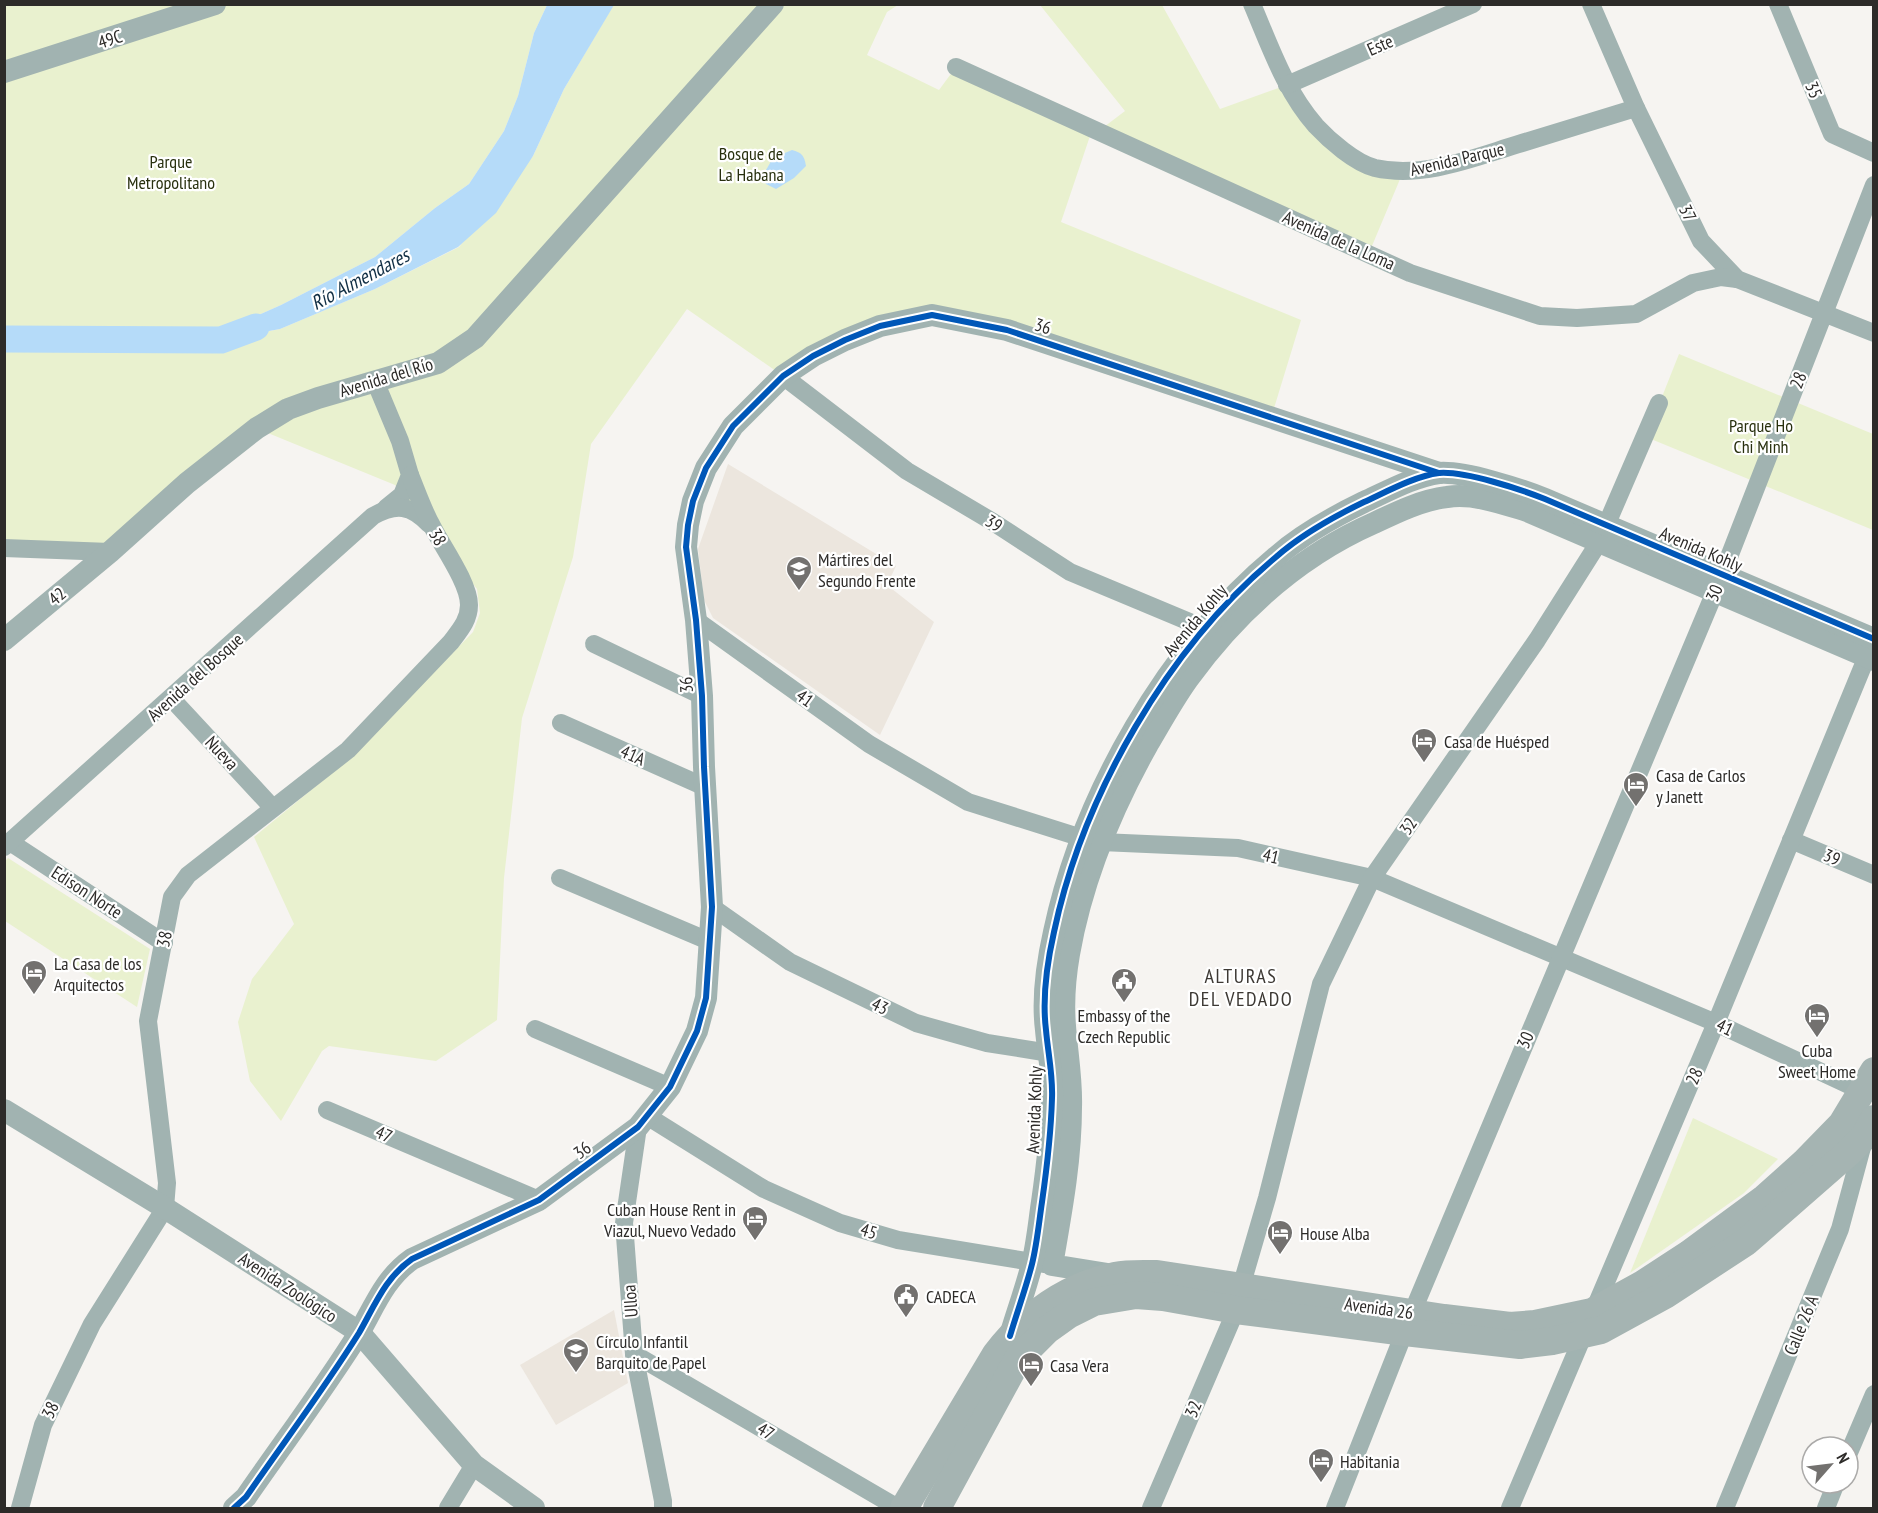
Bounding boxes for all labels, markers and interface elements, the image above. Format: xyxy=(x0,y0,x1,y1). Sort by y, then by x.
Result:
street label: 49C xyxy=(95,24,125,54)
street label: Este xyxy=(1363,29,1397,61)
street label: 35 xyxy=(1800,78,1828,102)
street label: Avenida Parque xyxy=(1408,137,1506,181)
park label: Bosque de La Habana xyxy=(718,142,784,186)
park label: Parque Metropolitano xyxy=(127,150,215,194)
street label: 37 xyxy=(1674,201,1702,225)
street label: Avenida de la Loma xyxy=(1279,205,1399,275)
water label: Río Almendares xyxy=(306,241,416,316)
street label: 36 xyxy=(1032,313,1054,339)
street label: Avenida del Río xyxy=(336,352,436,402)
street label: 28 xyxy=(1784,368,1812,392)
park label: Parque Ho Chi Minh xyxy=(1729,414,1793,458)
street label: 39 xyxy=(981,509,1007,537)
street label: Avenida Kohly xyxy=(1656,521,1746,577)
street label: 38 xyxy=(424,524,452,550)
place label: Mártires del Segundo Frente xyxy=(818,548,916,592)
school or university icon: Mártires del Segundo Frente xyxy=(784,554,814,592)
street label: Avenida Kohly xyxy=(1158,579,1232,661)
street label: 30 xyxy=(1700,581,1728,605)
street label: 42 xyxy=(43,582,71,610)
street label: Avenida del Bosque xyxy=(142,628,248,726)
street label: 36 xyxy=(674,676,698,694)
street label: 41 xyxy=(792,684,818,712)
hotel icon: Casa de Huésped xyxy=(1409,726,1439,764)
place label: Casa de Huésped xyxy=(1444,730,1549,753)
street label: Nueva xyxy=(200,731,244,775)
street label: 41A xyxy=(617,739,649,771)
place label: Casa de Carlos y Janett xyxy=(1656,764,1746,808)
hotel icon: Casa de Carlos y Janett xyxy=(1621,770,1651,808)
street label: 32 xyxy=(1394,813,1422,839)
street label: 41 xyxy=(1261,843,1281,869)
street label: 39 xyxy=(1820,843,1844,871)
street label: Edison Norte xyxy=(47,861,127,923)
street label: 38 xyxy=(151,929,177,949)
place label: La Casa de los Arquitectos xyxy=(54,952,142,996)
hotel icon: La Casa de los Arquitectos xyxy=(19,958,49,996)
district label: ALTURAS DEL VEDADO xyxy=(1189,963,1293,1012)
public building icon: Embassy of the Czech Republic xyxy=(1109,966,1139,1004)
street label: 43 xyxy=(868,992,892,1020)
hotel icon: Cuba Sweet Home xyxy=(1802,1001,1832,1039)
place label: Embassy of the Czech Republic xyxy=(1077,1004,1171,1048)
street label: 41 xyxy=(1713,1013,1737,1041)
street label: 30 xyxy=(1511,1028,1539,1052)
place label: Cuba Sweet Home xyxy=(1778,1039,1856,1083)
street label: 28 xyxy=(1680,1064,1708,1088)
street label: Avenida Kohly xyxy=(1021,1065,1047,1154)
street label: 47 xyxy=(372,1120,396,1148)
street label: 36 xyxy=(569,1136,595,1164)
place label: Cuban House Rent in Viazul, Nuevo Vedado xyxy=(603,1198,736,1242)
hotel icon: Cuban House Rent in Viazul, Nuevo Vedado xyxy=(740,1204,770,1242)
street label: 45 xyxy=(858,1218,880,1244)
hotel icon: House Alba xyxy=(1265,1218,1295,1256)
place label: House Alba xyxy=(1300,1222,1370,1245)
street label: Avenida Zoológico xyxy=(234,1247,342,1328)
public building icon: CADECA xyxy=(891,1281,921,1319)
street label: Ulloa xyxy=(617,1284,643,1318)
place label: CADECA xyxy=(926,1285,976,1308)
street label: Calle 26 A xyxy=(1779,1291,1824,1358)
street label: Avenida 26 xyxy=(1343,1292,1415,1324)
place label: Círculo Infantil Barquito de Papel xyxy=(596,1330,707,1374)
school or university icon: Círculo Infantil Barquito de Papel xyxy=(561,1336,591,1374)
hotel icon: Casa Vera xyxy=(1016,1350,1046,1388)
place label: Casa Vera xyxy=(1050,1354,1109,1377)
street label: 32 xyxy=(1179,1397,1207,1421)
street label: 38 xyxy=(36,1398,64,1422)
street label: 47 xyxy=(753,1417,779,1445)
north arrow xyxy=(1800,1435,1860,1495)
hotel icon: Habitania xyxy=(1306,1446,1336,1484)
text: N xyxy=(1832,1449,1854,1466)
place label: Habitania xyxy=(1340,1450,1400,1473)

